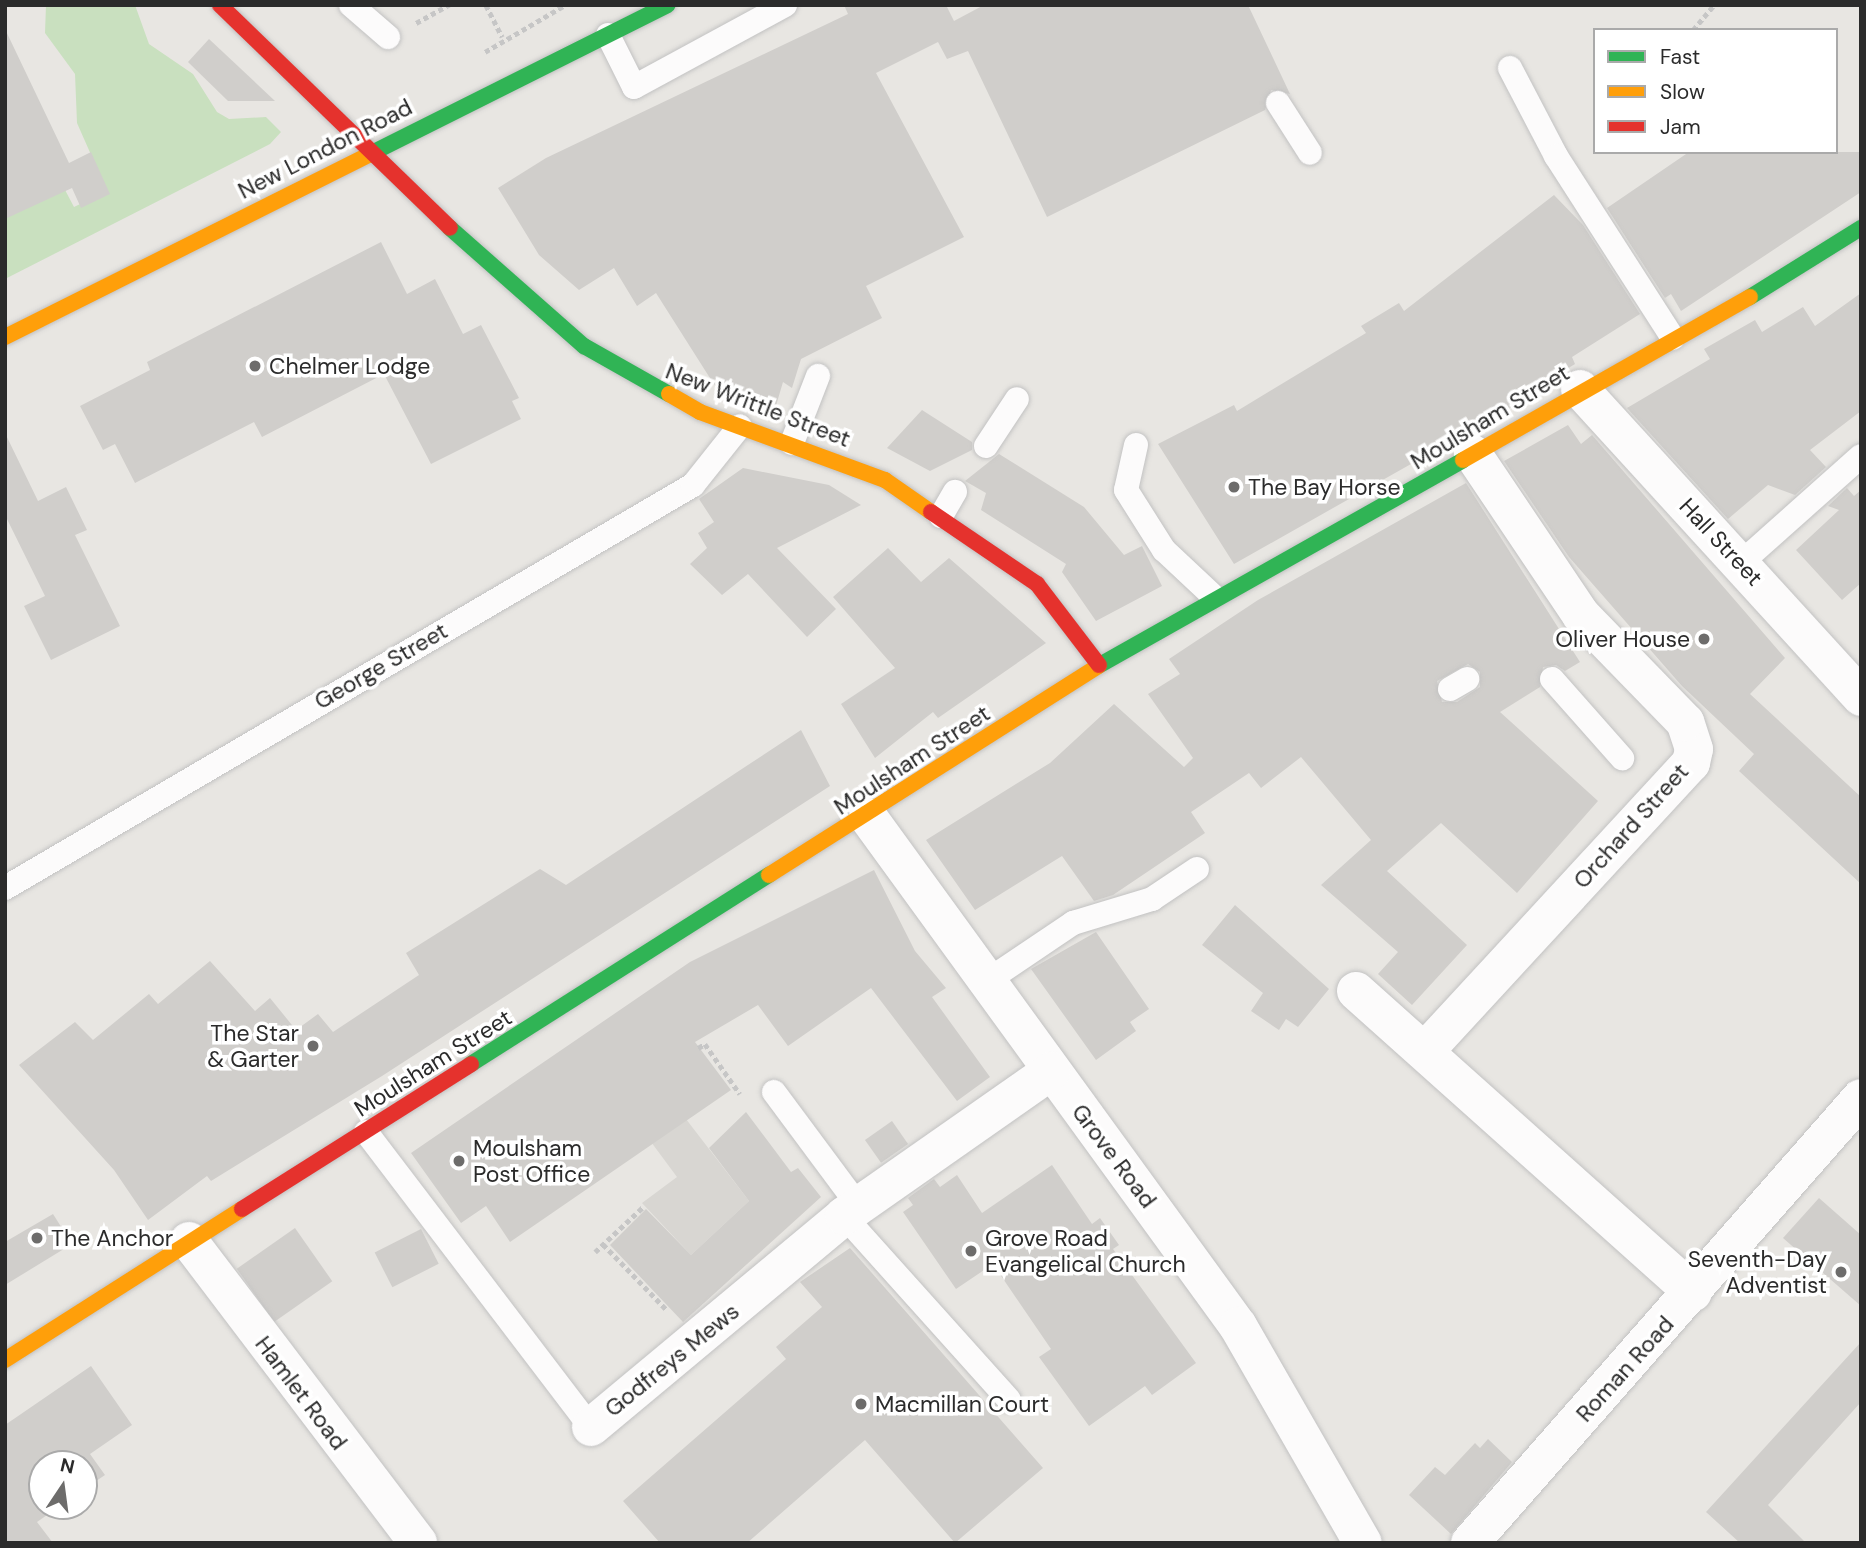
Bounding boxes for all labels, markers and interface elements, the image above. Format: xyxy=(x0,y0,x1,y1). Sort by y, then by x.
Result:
legend xyxy=(1593,28,1838,154)
text: Fast xyxy=(1660,43,1700,71)
text: Slow xyxy=(1660,78,1705,106)
street label: New London Road xyxy=(233,93,417,205)
text: Jam xyxy=(1660,113,1701,141)
place label: Chelmer Lodge xyxy=(269,352,430,380)
street label: New Writtle Street xyxy=(662,357,854,453)
marker: Chelmer Lodge xyxy=(247,358,263,374)
street label: Moulsham Street xyxy=(1406,359,1574,475)
place label: The Bay Horse xyxy=(1248,473,1401,501)
marker: The Bay Horse xyxy=(1226,479,1242,495)
street label: Hall Street xyxy=(1673,492,1769,592)
street label: George Street xyxy=(310,617,452,715)
place label: Oliver House xyxy=(1555,625,1690,653)
marker: Oliver House xyxy=(1696,631,1712,647)
street label: Moulsham Street xyxy=(829,699,995,821)
street label: Orchard Street xyxy=(1568,758,1694,894)
street label: Moulsham Street xyxy=(349,1004,517,1122)
place label: The Star & Garter xyxy=(207,1019,299,1073)
marker: The Star & Garter xyxy=(305,1038,321,1054)
street label: Grove Road xyxy=(1066,1099,1162,1213)
place label: Moulsham Post Office xyxy=(473,1134,590,1188)
marker: Moulsham Post Office xyxy=(451,1153,467,1169)
place label: The Anchor xyxy=(51,1224,173,1252)
place label: Grove Road Evangelical Church xyxy=(985,1224,1186,1278)
marker: The Anchor xyxy=(29,1230,45,1246)
marker: Grove Road Evangelical Church xyxy=(963,1243,979,1259)
place label: Seventh-Day Adventist xyxy=(1688,1245,1827,1299)
marker: Seventh-Day Adventist xyxy=(1833,1264,1849,1280)
street label: Godfreys Mews xyxy=(599,1297,745,1423)
street label: Roman Road xyxy=(1570,1311,1680,1427)
street label: Hamlet Road xyxy=(249,1331,353,1455)
place label: Macmillan Court xyxy=(875,1390,1049,1418)
marker: Macmillan Court xyxy=(853,1396,869,1412)
north arrow xyxy=(28,1450,98,1520)
text: N xyxy=(58,1452,77,1480)

